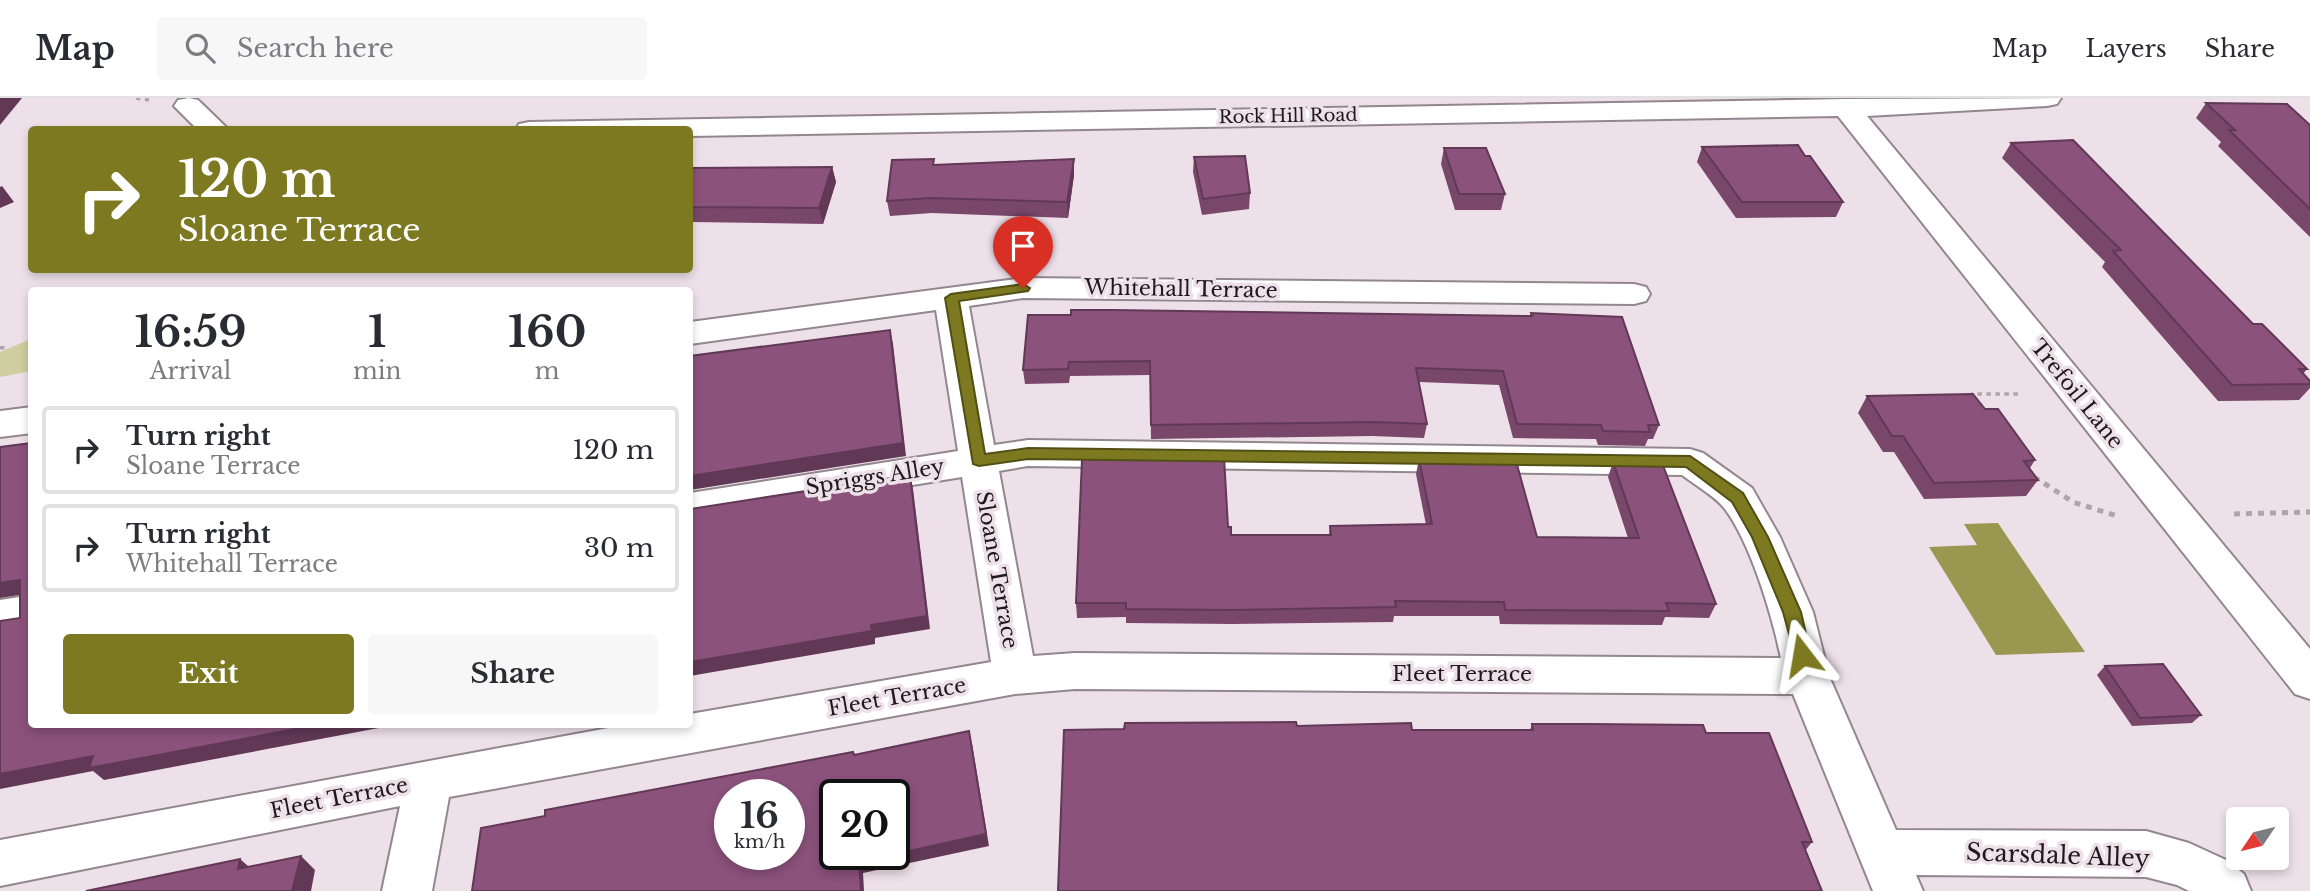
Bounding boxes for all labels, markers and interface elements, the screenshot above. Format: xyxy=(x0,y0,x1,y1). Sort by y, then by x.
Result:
search box xyxy=(157,17,647,80)
text: Map xyxy=(35,28,115,69)
icon: search xyxy=(181,29,219,67)
text: Search here xyxy=(237,32,394,64)
text: Map xyxy=(1992,34,2048,63)
text: Layers xyxy=(2086,34,2167,63)
text: Share xyxy=(2205,34,2275,63)
street label: Rock Hill Road xyxy=(1218,104,1358,128)
text: 120 m xyxy=(178,149,336,210)
icon: right xyxy=(63,154,154,245)
text: Sloane Terrace xyxy=(178,210,421,250)
pin xyxy=(993,216,1053,288)
icon: arrive xyxy=(1004,227,1042,265)
street label: Whitehall Terrace xyxy=(1083,274,1278,304)
text: 16:59 xyxy=(135,306,246,358)
text: 1 xyxy=(368,306,386,358)
text: 160 xyxy=(508,306,586,358)
street label: Trefoil Lane xyxy=(2025,334,2129,454)
text: Arrival xyxy=(150,357,231,385)
text: min xyxy=(353,357,401,385)
text: m xyxy=(535,357,560,385)
text: Turn right xyxy=(126,420,271,452)
icon: right xyxy=(67,431,105,469)
text: 120 m xyxy=(572,434,654,466)
text: Sloane Terrace xyxy=(126,452,300,480)
street label: Spriggs Alley xyxy=(804,453,947,501)
street label: Sloane Terrace xyxy=(970,489,1024,651)
text: Turn right xyxy=(126,518,271,550)
icon: right xyxy=(67,529,105,567)
text: 30 m xyxy=(584,532,654,564)
text: Whitehall Terrace xyxy=(126,550,338,578)
position arrow xyxy=(1765,618,1839,692)
button: Exit xyxy=(63,634,354,714)
button: Share xyxy=(368,634,658,714)
street label: Fleet Terrace xyxy=(1392,661,1532,687)
street label: Fleet Terrace xyxy=(826,672,968,722)
street label: Fleet Terrace xyxy=(268,772,410,824)
speed limit sign: 20 xyxy=(819,779,910,870)
text: 16 xyxy=(740,794,779,837)
north arrow xyxy=(2226,807,2289,870)
map controls xyxy=(2226,807,2289,870)
text: km/h xyxy=(734,831,785,853)
street label: Scarsdale Alley xyxy=(1966,837,2151,873)

